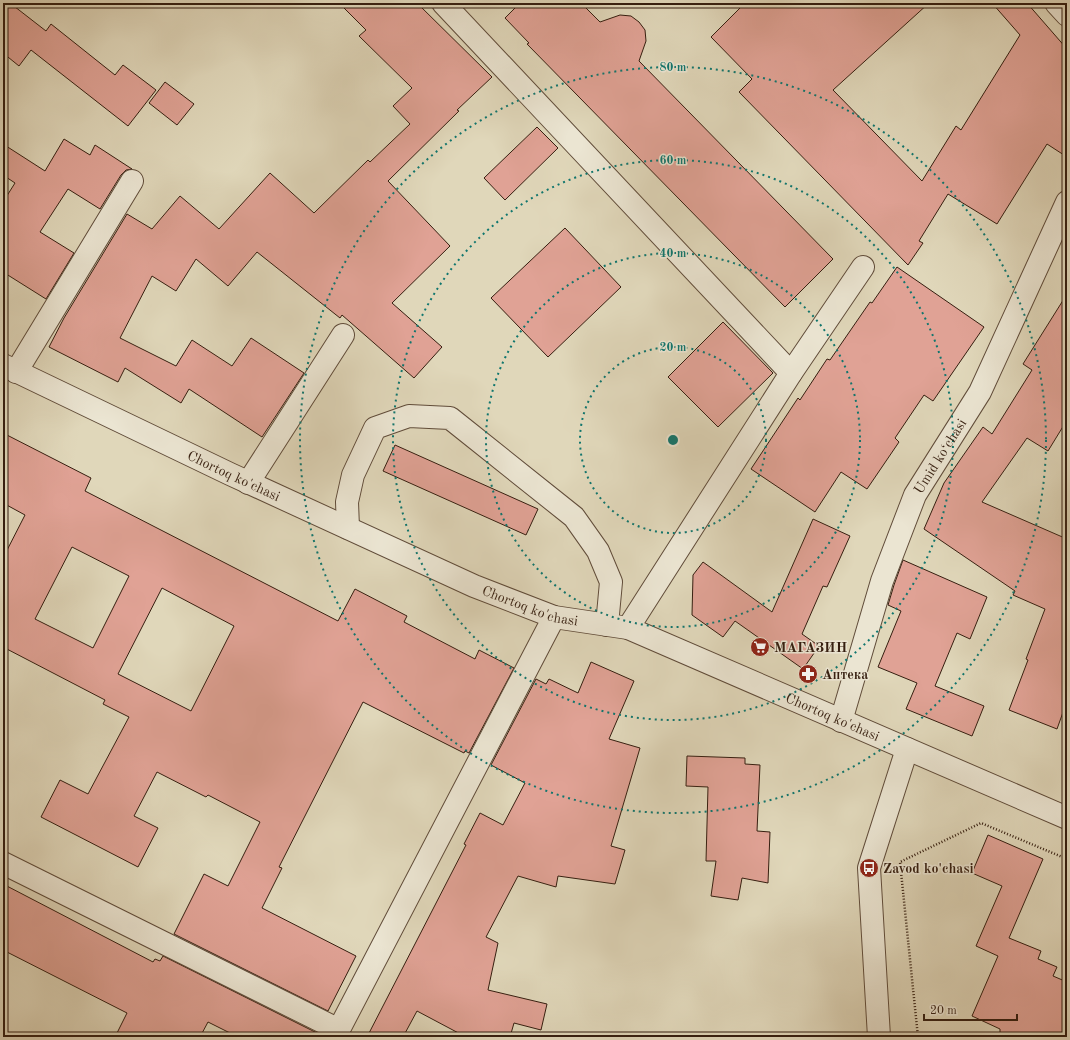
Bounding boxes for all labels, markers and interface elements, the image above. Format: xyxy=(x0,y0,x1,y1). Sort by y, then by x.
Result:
text: 80 m xyxy=(660,62,687,74)
text: 60 m xyxy=(660,155,687,167)
text: 40 m xyxy=(660,248,687,260)
text: 20 m xyxy=(660,342,687,354)
street label: Umid ko‘chasi xyxy=(912,416,969,497)
centre of rings xyxy=(666,433,680,447)
street label: Chortoq ko'chasi xyxy=(185,449,282,504)
street label: Chortoq ko'chasi xyxy=(480,584,579,629)
supermarket icon: МАГАЗИН xyxy=(749,636,771,658)
place label: МАГАЗИН xyxy=(774,641,847,655)
pharmacy icon: Аптека xyxy=(797,663,819,685)
place label: Аптека xyxy=(822,668,868,682)
street label: Chortoq ko'chasi xyxy=(783,691,882,744)
bus stop icon: Zavod ko'chasi xyxy=(858,857,880,879)
place label: Zavod ko'chasi xyxy=(883,862,974,876)
scale bar xyxy=(924,996,1017,1022)
text: 20 m xyxy=(930,1005,957,1017)

